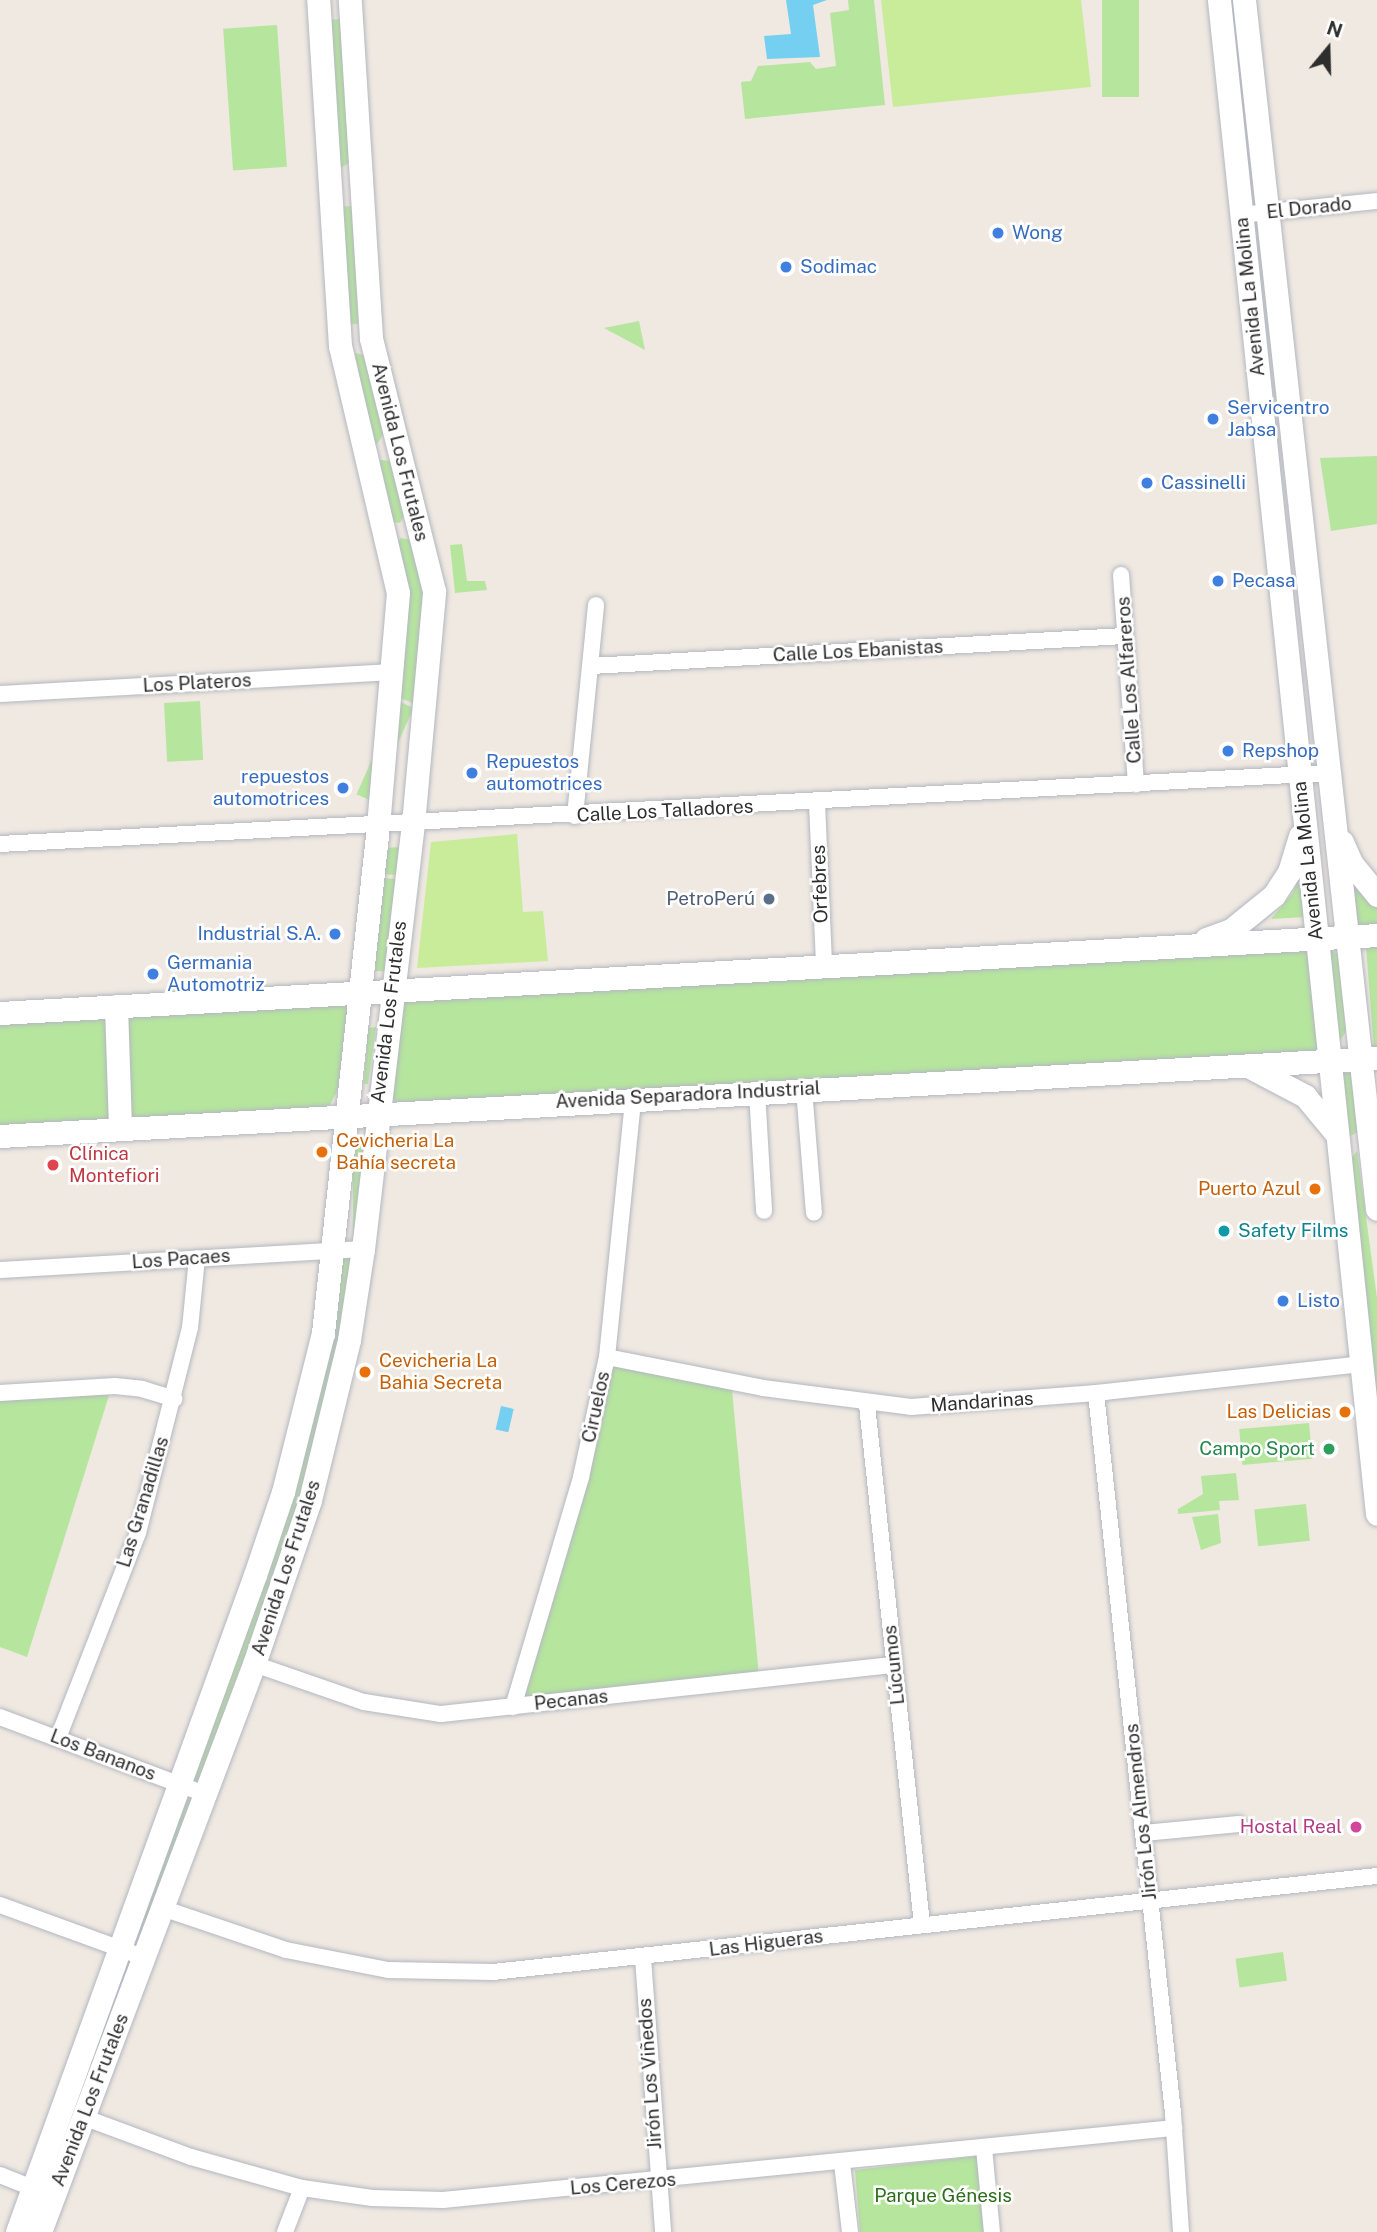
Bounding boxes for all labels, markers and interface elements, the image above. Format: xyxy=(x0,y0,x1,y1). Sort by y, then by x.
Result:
north arrow xyxy=(1293,14,1363,84)
text: N xyxy=(1324,16,1345,42)
street label: El Dorado xyxy=(1265,192,1353,224)
street label: Avenida La Molina xyxy=(1230,216,1270,378)
place label: Wong xyxy=(1012,222,1063,244)
marker: Wong xyxy=(990,225,1006,241)
place label: Sodimac xyxy=(800,256,877,278)
marker: Sodimac xyxy=(778,259,794,275)
street label: Avenida Los Frutales xyxy=(367,360,433,544)
place label: Servicentro Jabsa xyxy=(1227,397,1329,441)
marker: Servicentro Jabsa xyxy=(1205,411,1221,427)
place label: Cassinelli xyxy=(1161,472,1246,494)
marker: Cassinelli xyxy=(1139,475,1155,491)
place label: Pecasa xyxy=(1232,570,1295,592)
marker: Pecasa xyxy=(1210,573,1226,589)
street label: Calle Los Alfareros xyxy=(1112,596,1146,764)
street label: Calle Los Ebanistas xyxy=(772,635,944,667)
street label: Los Plateros xyxy=(142,669,252,697)
place label: Repshop xyxy=(1242,740,1319,762)
marker: Repshop xyxy=(1220,743,1236,759)
place label: Repuestos automotrices xyxy=(486,751,602,795)
marker: Repuestos automotrices xyxy=(464,765,480,781)
place label: repuestos automotrices xyxy=(213,766,329,810)
marker: repuestos automotrices xyxy=(335,780,351,796)
street label: Avenida La Molina xyxy=(1288,780,1328,942)
street label: Calle Los Talladores xyxy=(576,795,754,827)
street label: Orfebres xyxy=(807,844,833,924)
place label: PetroPerú xyxy=(666,888,755,910)
marker: PetroPerú xyxy=(761,891,777,907)
street label: Avenida Los Frutales xyxy=(367,920,411,1104)
place label: Industrial S.A. xyxy=(197,923,321,945)
marker: Industrial S.A. xyxy=(327,926,343,942)
place label: Germania Automotriz xyxy=(167,952,265,996)
marker: Germania Automotriz xyxy=(145,966,161,982)
street label: Avenida Separadora Industrial xyxy=(555,1077,821,1113)
place label: Cevicheria La Bahía secreta xyxy=(336,1130,456,1174)
place label: Clínica Montefiori xyxy=(69,1143,160,1187)
marker: Cevicheria La Bahía secreta xyxy=(314,1144,330,1160)
marker: Clínica Montefiori xyxy=(43,1155,63,1175)
place label: Puerto Azul xyxy=(1198,1178,1301,1200)
marker: Puerto Azul xyxy=(1307,1181,1323,1197)
place label: Safety Films xyxy=(1238,1220,1348,1242)
marker: Safety Films xyxy=(1216,1223,1232,1239)
street label: Los Pacaes xyxy=(131,1244,231,1274)
place label: Listo xyxy=(1297,1290,1340,1312)
marker: Listo xyxy=(1275,1293,1291,1309)
place label: Cevicheria La Bahia Secreta xyxy=(379,1350,502,1394)
marker: Cevicheria La Bahia Secreta xyxy=(357,1364,373,1380)
street label: Ciruelos xyxy=(577,1369,615,1445)
street label: Mandarinas xyxy=(930,1387,1034,1417)
place label: Las Delicias xyxy=(1226,1401,1331,1423)
marker: Las Delicias xyxy=(1337,1404,1353,1420)
street label: Las Granadillas xyxy=(112,1434,174,1570)
place label: Campo Sport xyxy=(1199,1438,1315,1460)
marker: Campo Sport xyxy=(1321,1441,1337,1457)
street label: Avenida Los Frutales xyxy=(247,1477,325,1659)
street label: Lúcumos xyxy=(878,1624,910,1706)
street label: Pecanas xyxy=(533,1685,609,1715)
street label: Jirón Los Almendros xyxy=(1120,1722,1162,1902)
street label: Los Bananos xyxy=(47,1724,159,1786)
place label: Hostal Real xyxy=(1240,1816,1342,1838)
marker: Hostal Real xyxy=(1348,1819,1364,1835)
street label: Las Higueras xyxy=(708,1925,824,1961)
street label: Jirón Los Viñedos xyxy=(633,1997,667,2151)
street label: Avenida Los Frutales xyxy=(47,2010,133,2190)
street label: Los Cerezos xyxy=(569,2168,677,2200)
park label: Parque Génesis xyxy=(874,2185,1012,2207)

